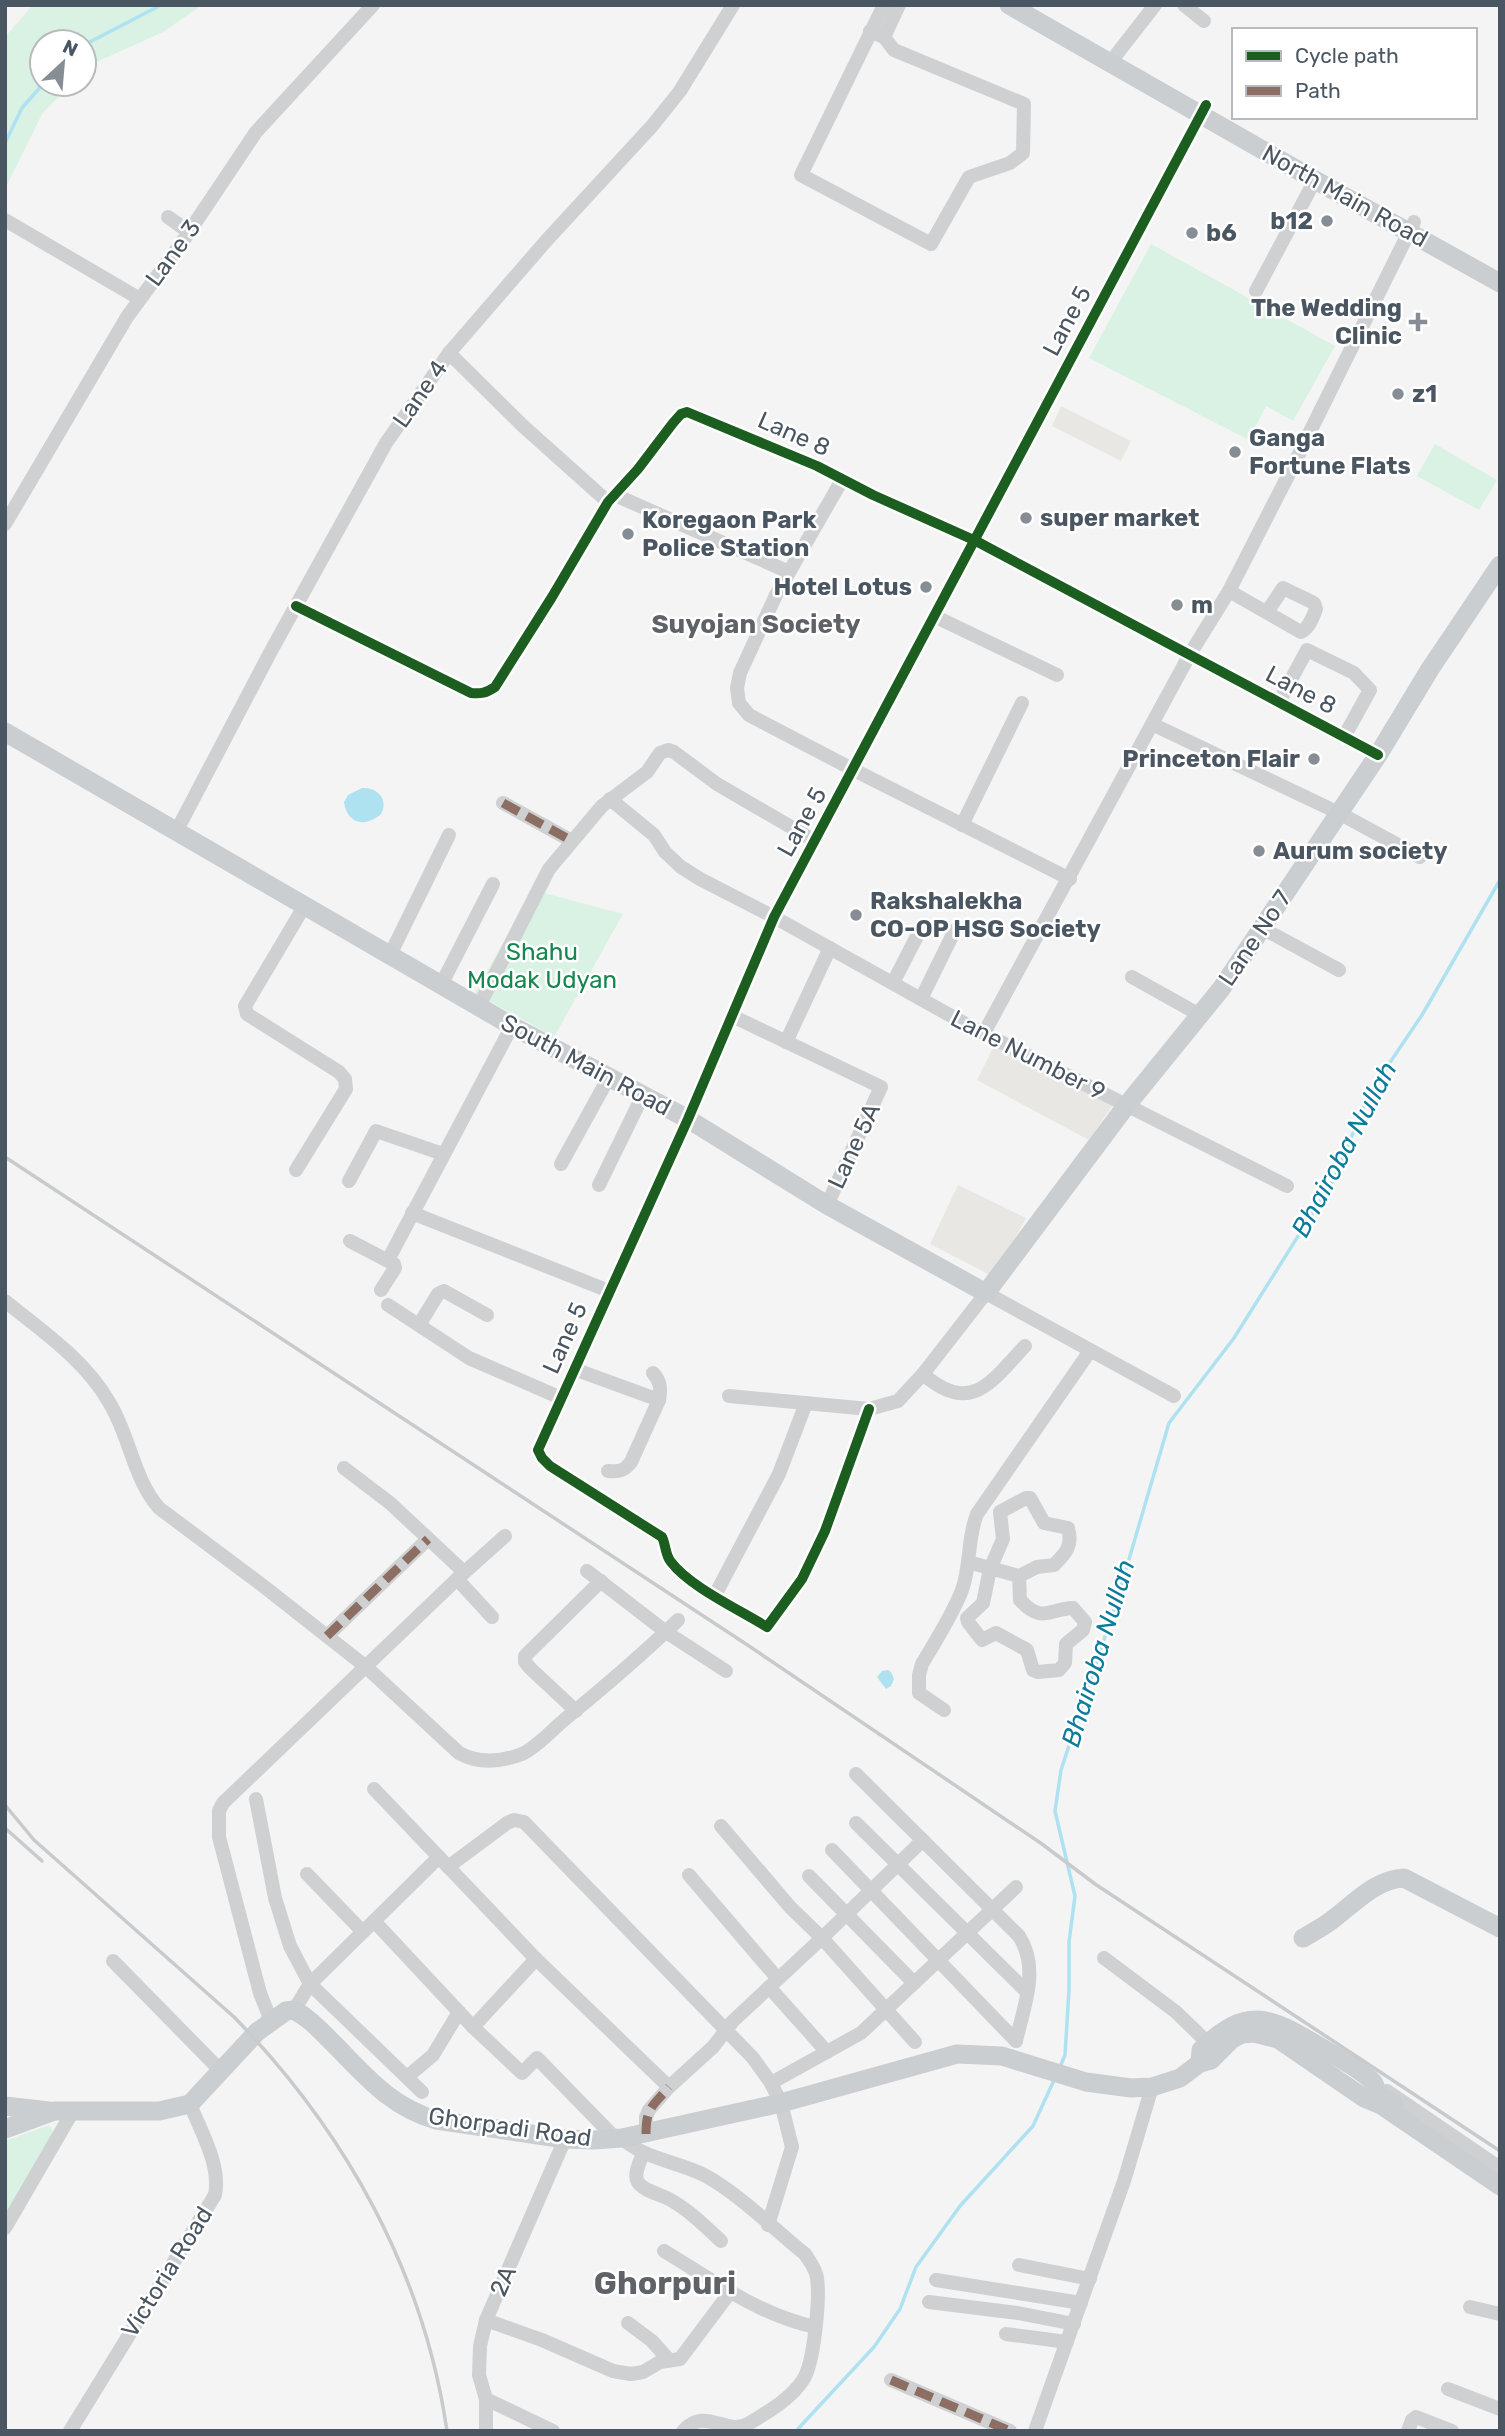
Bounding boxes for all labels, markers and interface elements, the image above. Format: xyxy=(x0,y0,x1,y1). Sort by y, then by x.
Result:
north arrow xyxy=(28,28,98,98)
legend xyxy=(1232,28,1477,119)
text: N xyxy=(59,35,81,62)
text: Cycle path xyxy=(1295,43,1399,68)
text: Path xyxy=(1295,78,1341,103)
street label: North Main Road xyxy=(1257,139,1433,253)
place label: b12 xyxy=(1270,207,1313,235)
marker: b12 xyxy=(1319,213,1335,229)
street label: Lane 3 xyxy=(140,214,206,292)
place label: b6 xyxy=(1206,219,1237,247)
marker: b6 xyxy=(1184,225,1200,241)
street label: Lane 5 xyxy=(1037,281,1097,361)
place label: The Wedding Clinic xyxy=(1251,294,1402,350)
marker: The Wedding Clinic xyxy=(1408,312,1428,332)
street label: Lane 4 xyxy=(387,355,453,433)
place label: z1 xyxy=(1412,380,1437,408)
marker: z1 xyxy=(1390,386,1406,402)
street label: Lane 8 xyxy=(754,406,834,462)
place label: Ganga Fortune Flats xyxy=(1249,424,1411,480)
marker: Ganga Fortune Flats xyxy=(1227,444,1243,460)
place label: super market xyxy=(1040,504,1200,532)
place label: Koregaon Park Police Station xyxy=(642,506,817,562)
marker: super market xyxy=(1018,510,1034,526)
marker: Koregaon Park Police Station xyxy=(620,526,636,542)
place label: Hotel Lotus xyxy=(773,573,912,601)
marker: Hotel Lotus xyxy=(918,579,934,595)
place label: m xyxy=(1191,591,1213,619)
marker: m xyxy=(1169,597,1185,613)
district label: Suyojan Society xyxy=(651,609,861,640)
street label: Lane 8 xyxy=(1261,660,1341,720)
place label: Princeton Flair xyxy=(1122,745,1300,773)
marker: Princeton Flair xyxy=(1306,751,1322,767)
street label: Lane 5 xyxy=(772,782,832,862)
place label: Aurum society xyxy=(1273,837,1448,865)
marker: Aurum society xyxy=(1251,843,1267,859)
street label: Lane No 7 xyxy=(1213,885,1297,991)
place label: Rakshalekha CO-OP HSG Society xyxy=(870,887,1101,943)
marker: Rakshalekha CO-OP HSG Society xyxy=(848,907,864,923)
park label: Shahu Modak Udyan xyxy=(467,938,617,994)
street label: Lane Number 9 xyxy=(946,1004,1110,1106)
street label: South Main Road xyxy=(496,1008,676,1122)
water label: Bhairoba Nullah xyxy=(1285,1056,1404,1242)
street label: Lane 5A xyxy=(822,1099,886,1193)
street label: Lane 5 xyxy=(537,1298,593,1378)
water label: Bhairoba Nullah xyxy=(1055,1556,1142,1751)
street label: Ghorpadi Road xyxy=(427,2102,593,2152)
street label: Victoria Road xyxy=(116,2201,218,2343)
street label: 2A xyxy=(484,2262,522,2300)
district label: Ghorpuri xyxy=(594,2264,736,2302)

